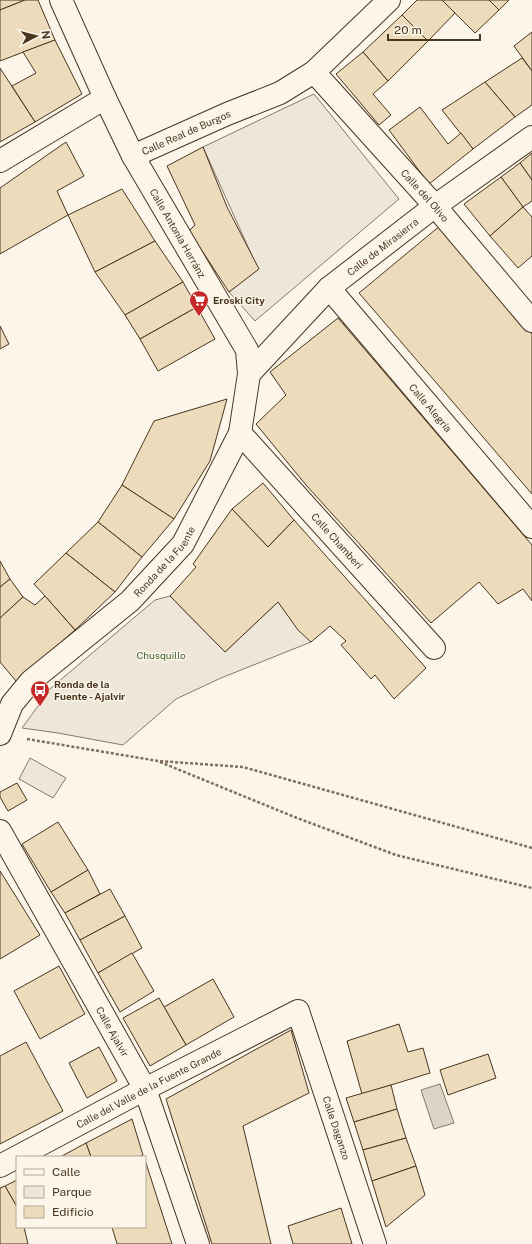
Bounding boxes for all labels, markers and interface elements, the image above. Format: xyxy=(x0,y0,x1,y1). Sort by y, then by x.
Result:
north arrow xyxy=(16,16,56,56)
scale bar xyxy=(388,16,480,42)
text: 20 m xyxy=(394,23,422,37)
text: N xyxy=(39,30,52,40)
street label: Calle Real de Burgos xyxy=(140,107,232,157)
street label: Calle del Olivo xyxy=(399,167,452,224)
street label: Calle Antonia Herránz xyxy=(147,186,209,280)
street label: Calle de Mirasierra xyxy=(344,215,421,278)
supermarket icon: Eroski City xyxy=(188,289,210,317)
place label: Eroski City xyxy=(213,294,265,306)
street label: Calle Alegría xyxy=(407,381,455,434)
street label: Calle Chamberí xyxy=(309,510,366,571)
street label: Ronda de la Fuente xyxy=(131,524,197,599)
park label: Chusquillo xyxy=(136,649,186,661)
place label: Ronda de la Fuente - Ajalvir xyxy=(54,678,125,702)
bus stop icon: Ronda de la Fuente - Ajalvir xyxy=(29,679,51,707)
street label: Calle Ajalvir xyxy=(94,1004,132,1059)
street label: Calle del Valle de la Fuente Grande xyxy=(74,1045,224,1130)
street label: Calle Daganzo xyxy=(321,1094,353,1162)
legend xyxy=(16,1156,146,1228)
text: Calle xyxy=(52,1165,81,1179)
text: Parque xyxy=(52,1185,92,1199)
text: Edificio xyxy=(52,1205,94,1219)

